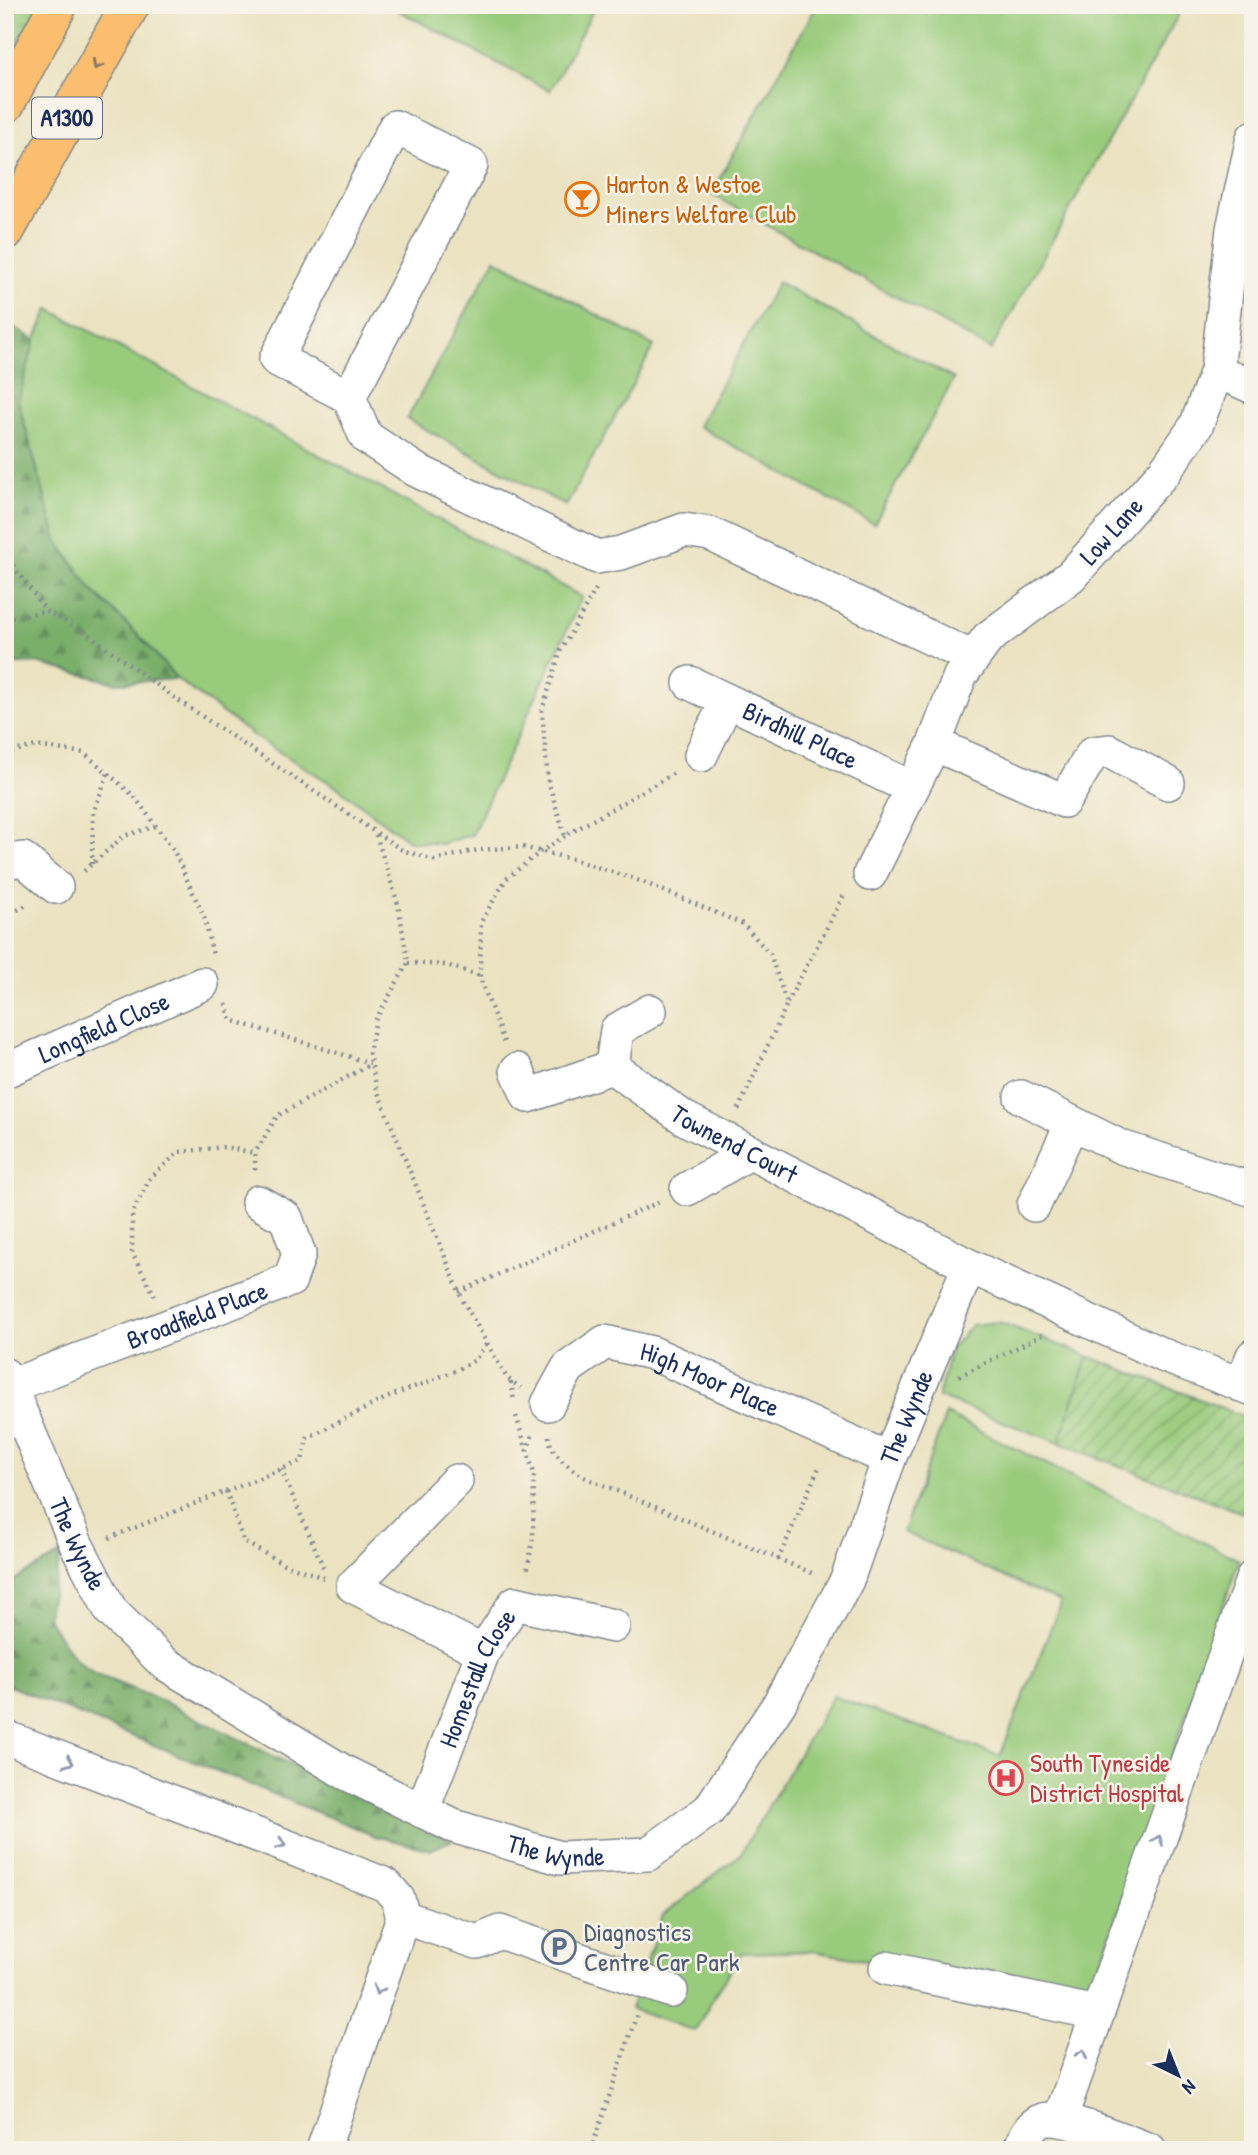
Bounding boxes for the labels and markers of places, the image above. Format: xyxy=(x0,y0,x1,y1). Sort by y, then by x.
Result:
place label: Harton & Westoe Miners Welfare Club xyxy=(606,166,797,231)
bar icon: Harton & Westoe Miners Welfare Club xyxy=(563,180,601,218)
place label: South Tyneside District Hospital xyxy=(1030,1745,1184,1810)
hospital icon: South Tyneside District Hospital xyxy=(987,1759,1025,1797)
place label: Diagnostics Centre Car Park xyxy=(584,1914,740,1979)
parking icon: Diagnostics Centre Car Park xyxy=(540,1928,578,1966)

